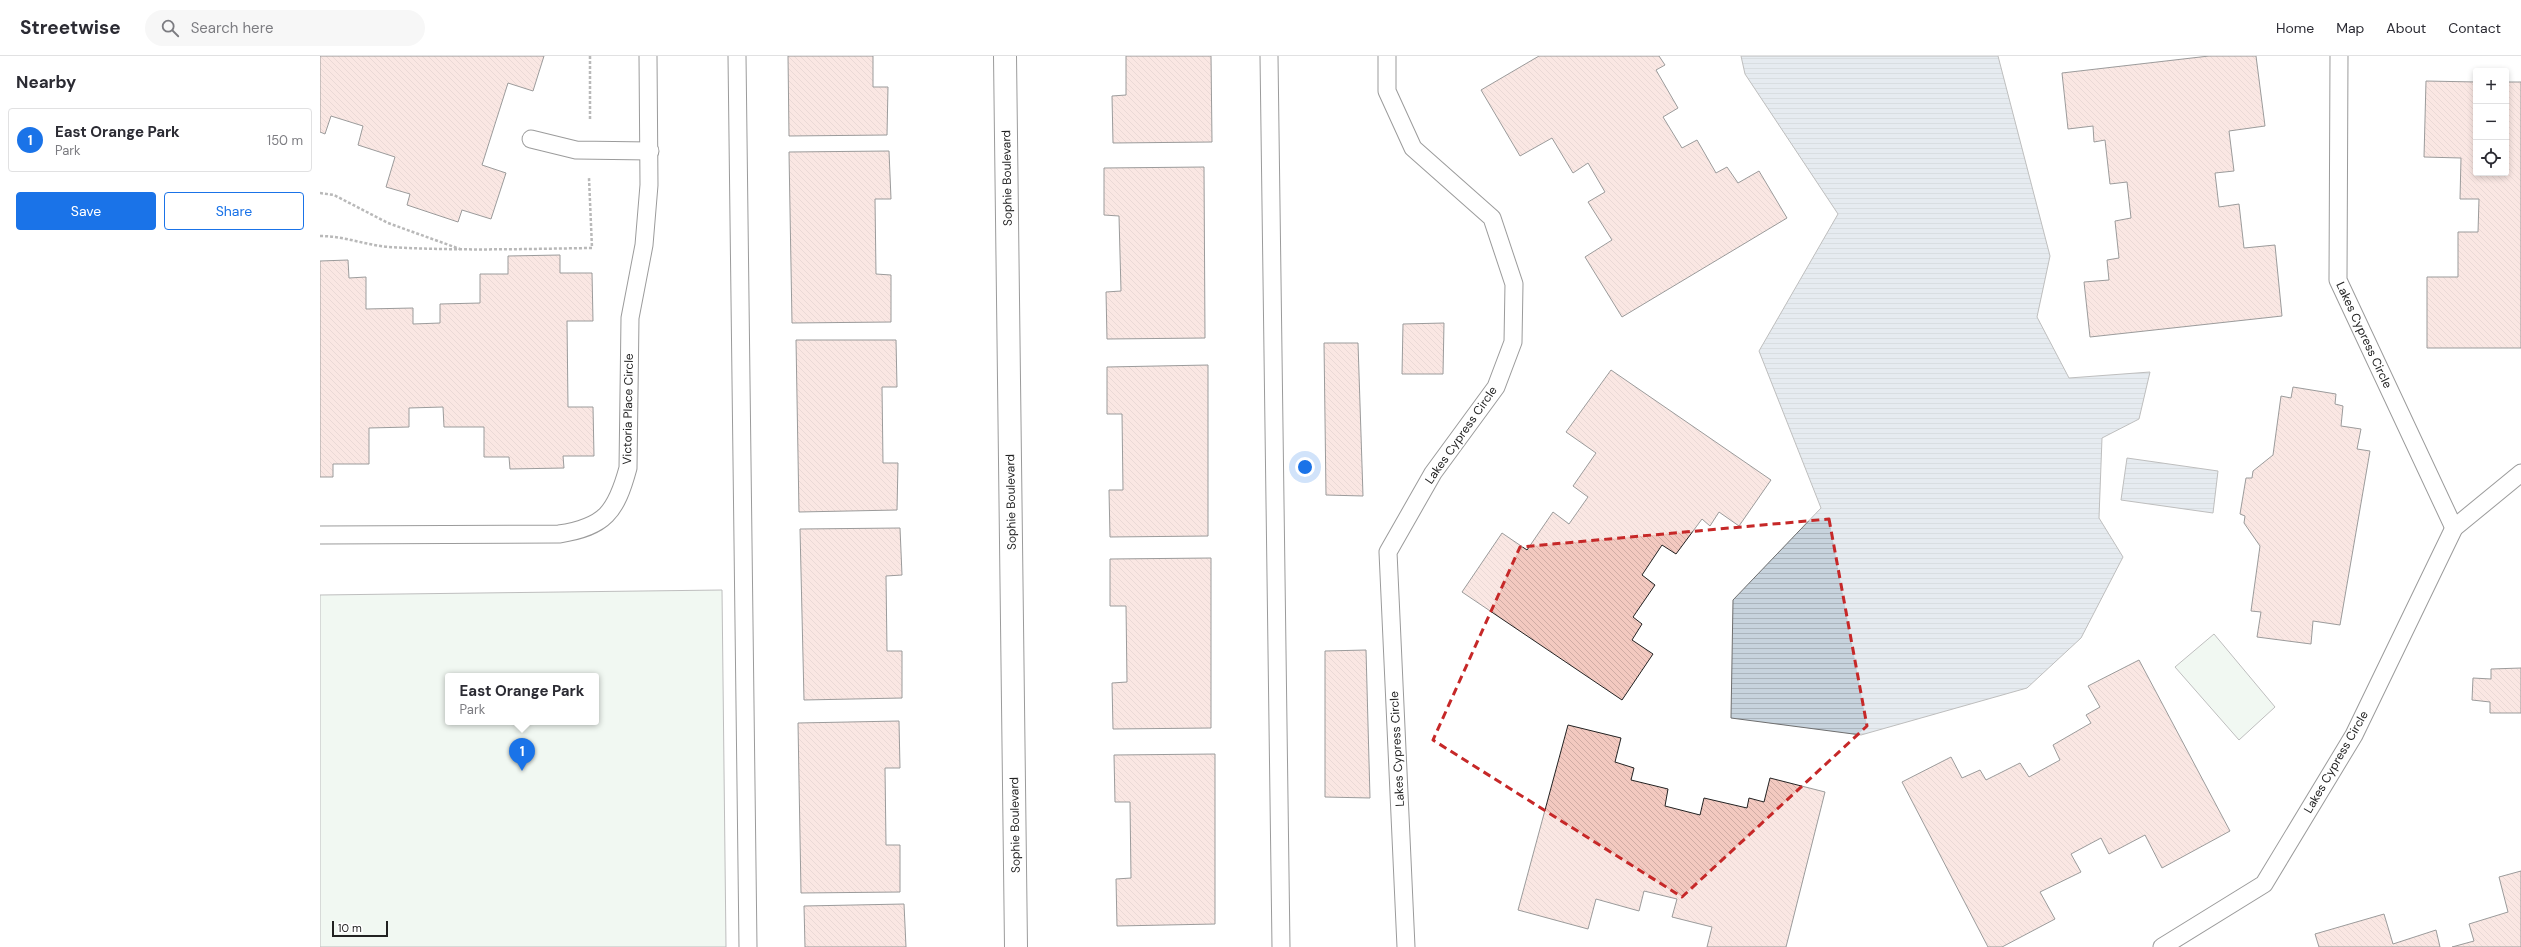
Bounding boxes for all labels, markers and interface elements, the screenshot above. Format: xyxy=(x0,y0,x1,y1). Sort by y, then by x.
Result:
search box xyxy=(145,10,425,46)
text: Streetwise xyxy=(20,15,121,40)
icon: search xyxy=(159,17,181,39)
text: Search here xyxy=(191,18,273,38)
text: Home xyxy=(2276,19,2314,37)
text: Map xyxy=(2336,19,2364,37)
text: About xyxy=(2386,19,2426,37)
text: Contact xyxy=(2448,19,2501,37)
map controls xyxy=(2473,68,2509,176)
button: + xyxy=(2473,68,2509,104)
text: Nearby xyxy=(16,71,76,93)
button: − xyxy=(2473,104,2509,140)
text: East Orange Park xyxy=(55,122,180,142)
street label: Sophie Boulevard xyxy=(998,130,1016,226)
text: 1 xyxy=(28,132,32,149)
text: 150 m xyxy=(267,132,303,149)
button: locate xyxy=(2473,140,2509,176)
text: Park xyxy=(55,142,81,159)
button: Save xyxy=(16,192,156,230)
button: Share xyxy=(164,192,304,230)
street label: Lakes Cypress Circle xyxy=(2332,279,2396,391)
street label: Victoria Place Circle xyxy=(619,353,637,465)
street label: Lakes Cypress Circle xyxy=(1421,383,1501,487)
street label: Sophie Boulevard xyxy=(1002,454,1020,550)
your location xyxy=(1295,457,1315,477)
popup xyxy=(445,673,599,725)
text: East Orange Park xyxy=(460,681,584,701)
street label: Lakes Cypress Circle xyxy=(1386,691,1408,807)
text: Park xyxy=(460,701,485,718)
street label: Lakes Cypress Circle xyxy=(2300,708,2372,816)
pin: 1 xyxy=(509,738,535,771)
street label: Sophie Boulevard xyxy=(1006,777,1024,873)
scale bar xyxy=(332,919,388,938)
text: 10 m xyxy=(338,921,362,935)

